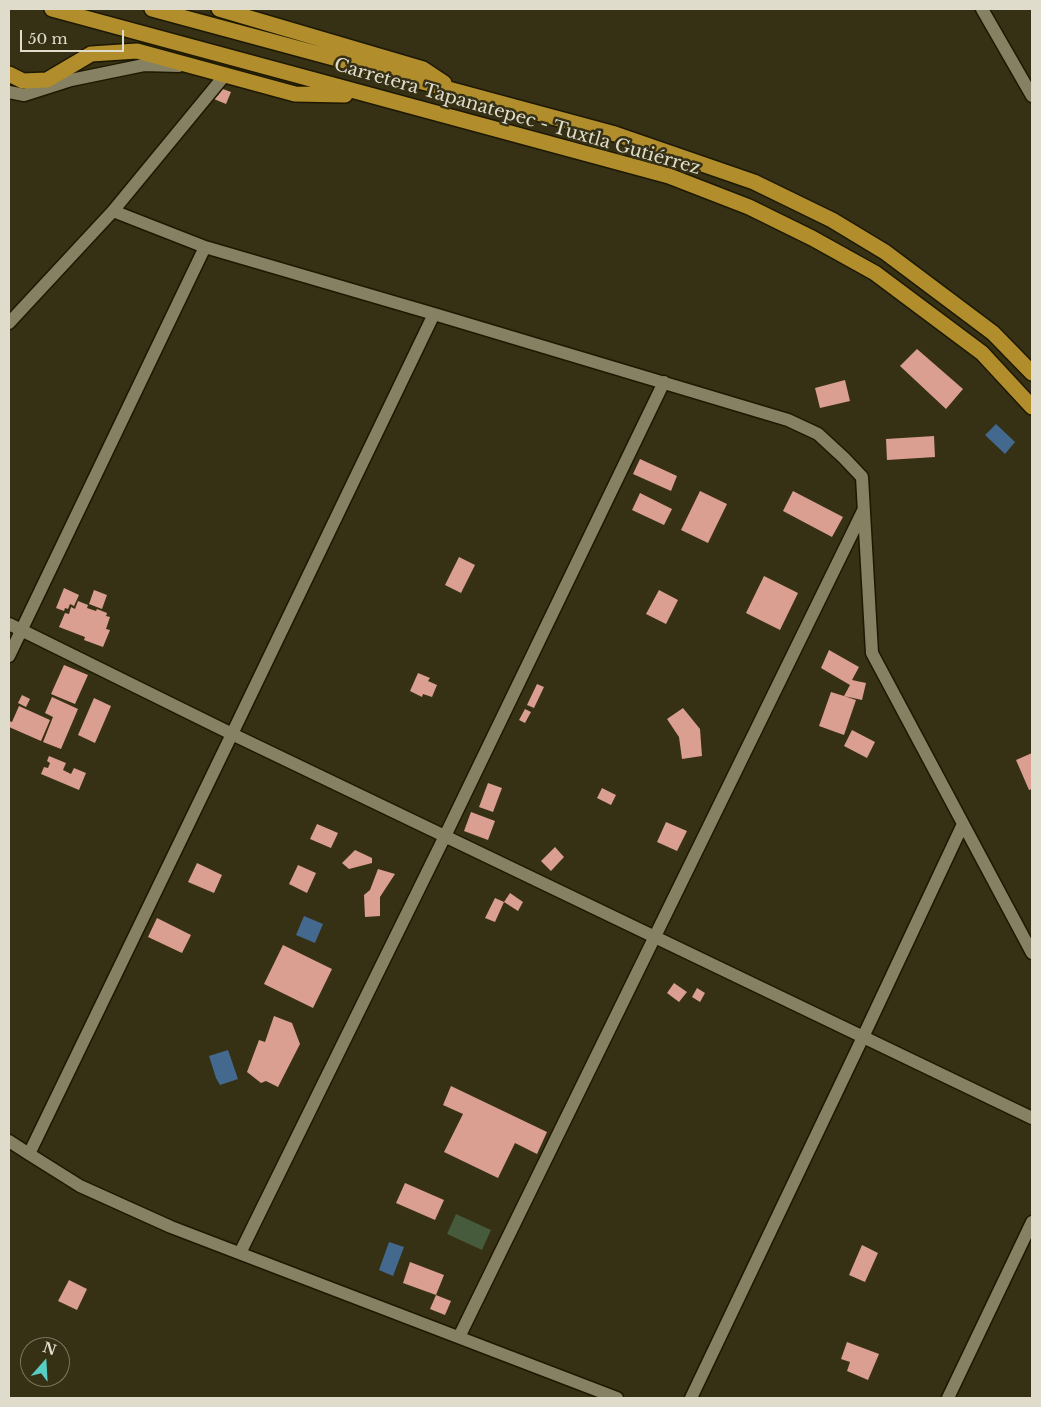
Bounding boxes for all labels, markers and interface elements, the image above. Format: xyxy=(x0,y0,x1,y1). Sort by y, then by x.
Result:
scale bar xyxy=(22,20,126,52)
text: 50 m xyxy=(28,29,68,48)
street label: Carretera Tapanatepec - Tuxtla Gutiérrez xyxy=(331,54,703,180)
north arrow xyxy=(20,1337,70,1387)
text: N xyxy=(40,1338,59,1359)

